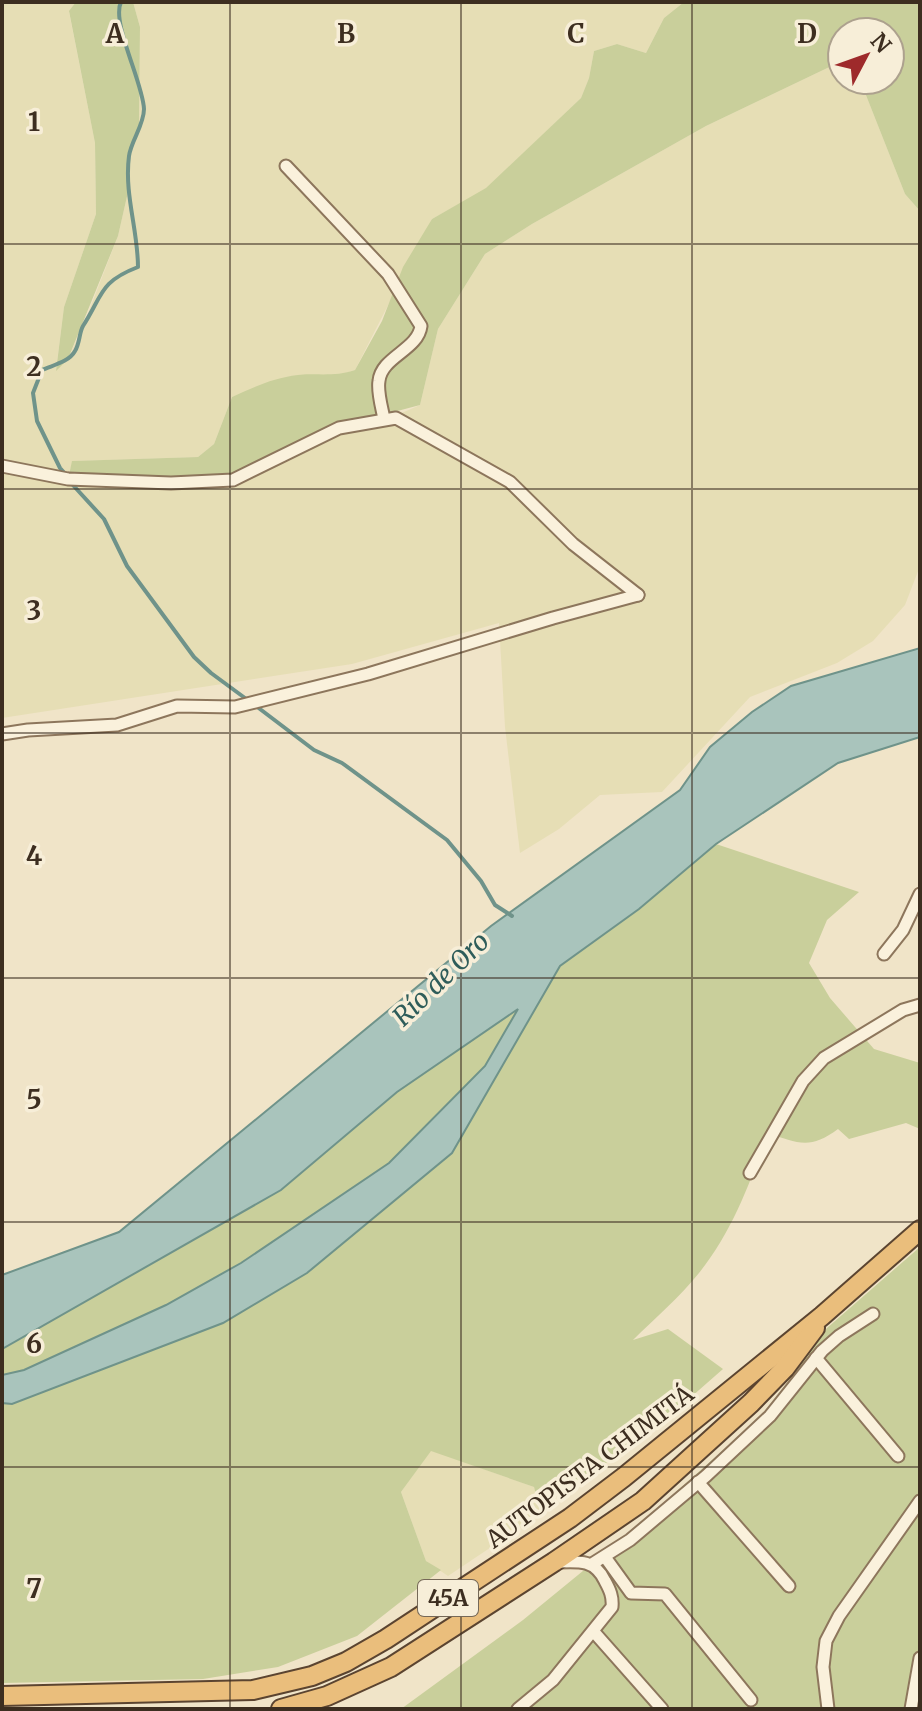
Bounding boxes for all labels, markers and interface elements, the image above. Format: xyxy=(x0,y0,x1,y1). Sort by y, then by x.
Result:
north arrow xyxy=(826,16,906,96)
text: A xyxy=(105,17,125,50)
text: B xyxy=(337,17,355,50)
text: C xyxy=(567,17,585,50)
text: D xyxy=(797,17,817,50)
text: N xyxy=(865,27,898,59)
text: 1 xyxy=(28,105,40,138)
text: 2 xyxy=(26,350,42,383)
text: 3 xyxy=(27,594,41,627)
text: 4 xyxy=(26,839,43,872)
water label: Río de Oro xyxy=(385,925,496,1033)
text: 5 xyxy=(26,1083,42,1116)
text: 6 xyxy=(26,1327,42,1360)
street label: AUTOPISTA CHIMITÁ xyxy=(479,1378,701,1555)
text: 7 xyxy=(26,1572,42,1605)
road number: 45A xyxy=(418,1580,478,1616)

